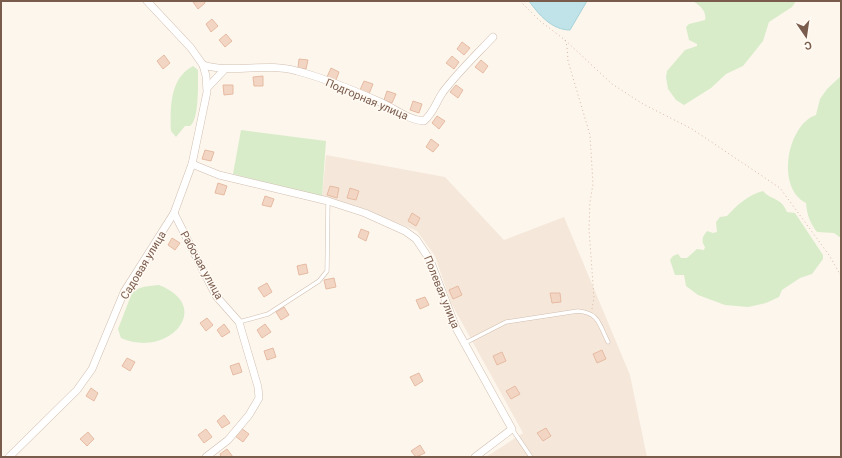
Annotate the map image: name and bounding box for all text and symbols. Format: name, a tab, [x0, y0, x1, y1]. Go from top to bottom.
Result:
north arrow	[786, 16, 826, 56]
text: С	[803, 38, 813, 52]
street label: Подгорная улица	[323, 76, 410, 123]
street label: Садовая улица	[118, 229, 169, 302]
street label: Рабочая улица	[177, 229, 226, 302]
street label: Полевая улица	[421, 254, 462, 331]

